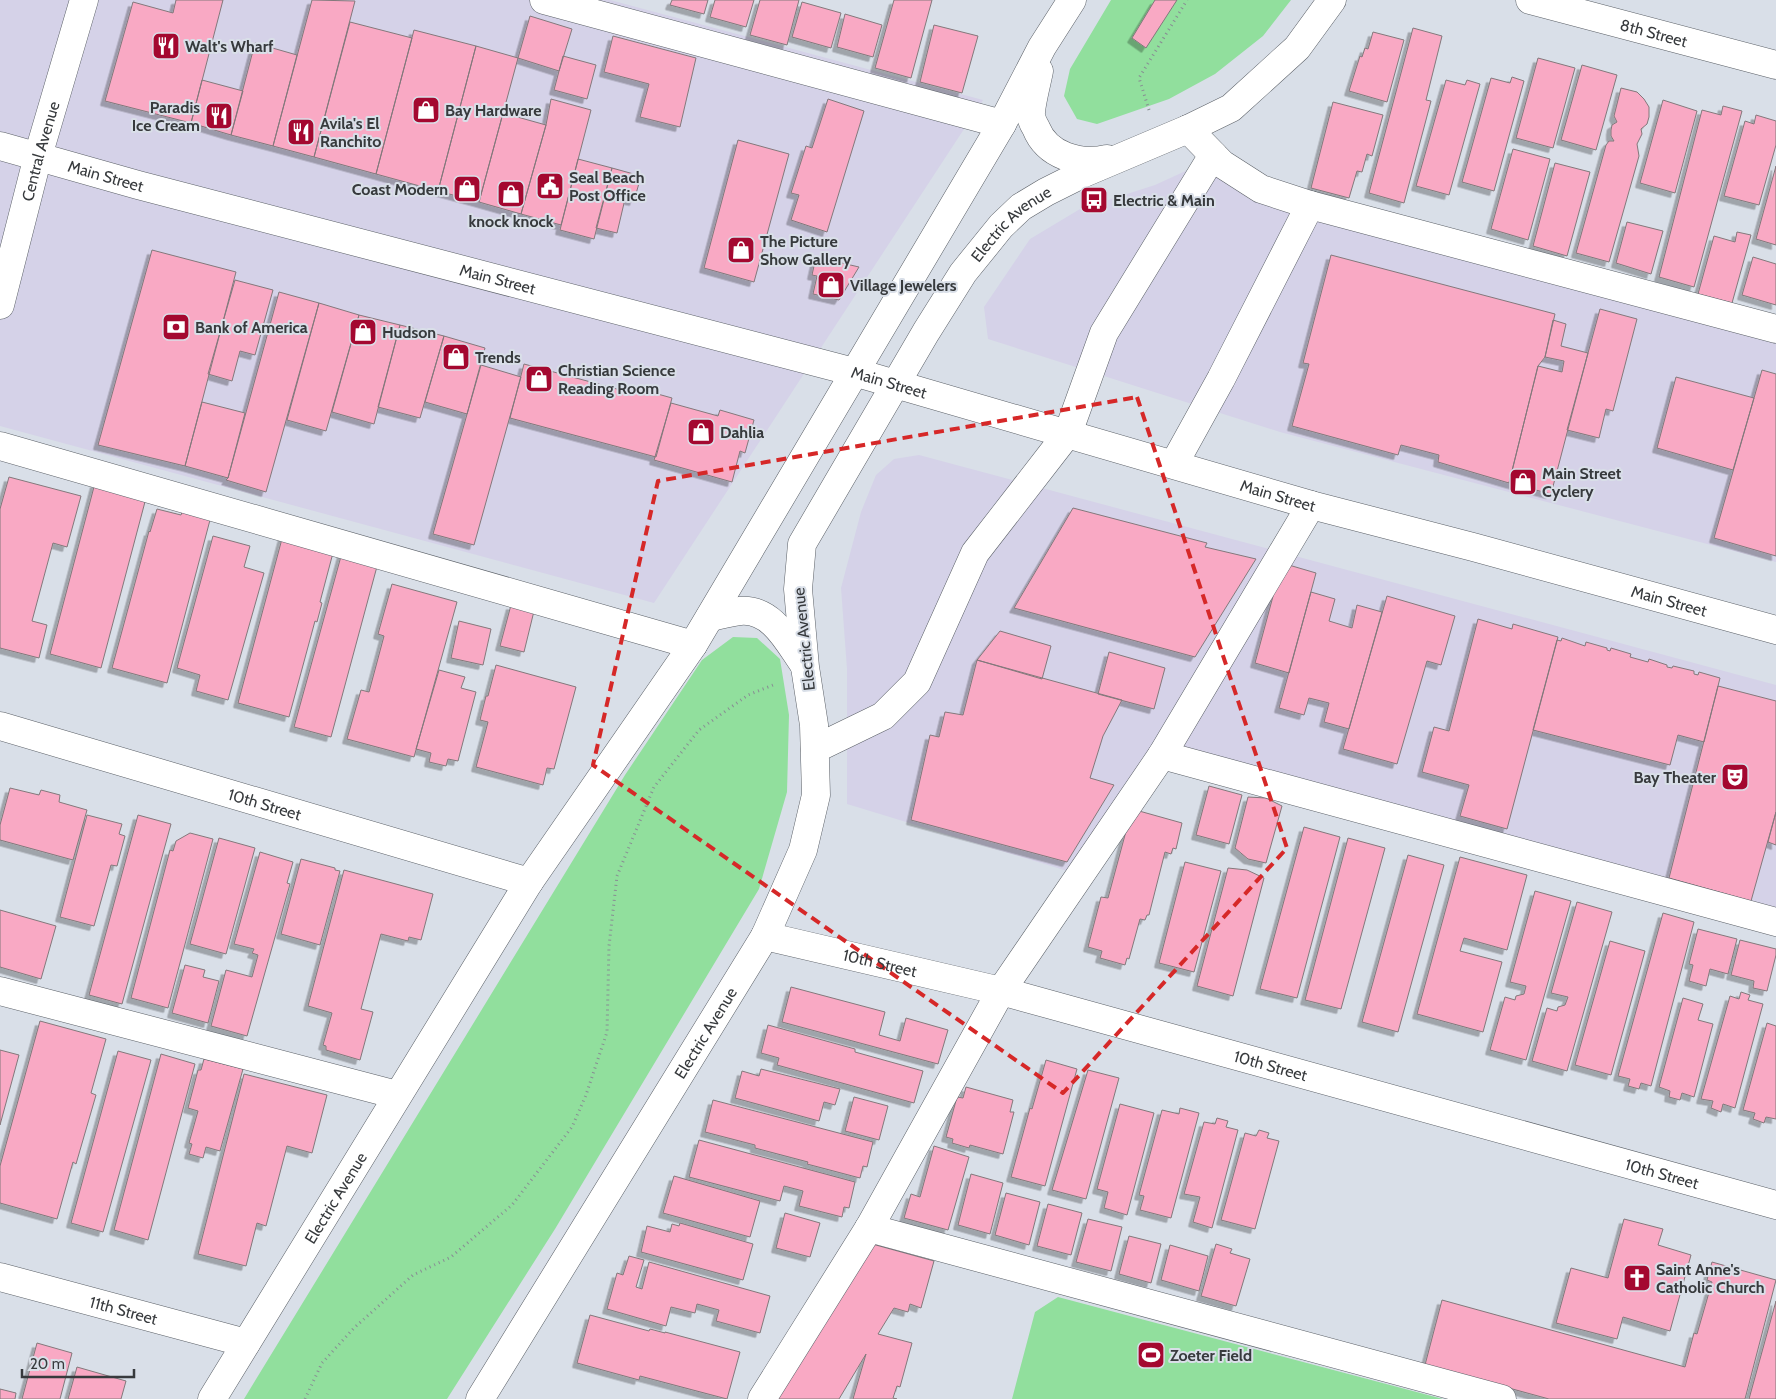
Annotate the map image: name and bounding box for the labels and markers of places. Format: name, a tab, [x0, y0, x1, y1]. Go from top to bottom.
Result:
restaurant icon: Walt's Wharf	[151, 31, 181, 61]
place label: Walt's Wharf	[185, 37, 274, 56]
shop icon: Bay Hardware	[411, 95, 441, 125]
place label: Paradis Ice Cream	[132, 98, 200, 135]
restaurant icon: Paradis Ice Cream	[204, 101, 234, 131]
place label: Bay Hardware	[445, 101, 542, 120]
place label: Avila's El Ranchito	[320, 114, 381, 151]
restaurant icon: Avila's El Ranchito	[286, 117, 316, 147]
place label: Seal Beach Post Office	[569, 168, 646, 205]
public building icon: Seal Beach Post Office	[535, 171, 565, 201]
shop icon: Coast Modern	[452, 174, 482, 204]
shop icon: knock knock	[496, 179, 526, 209]
place label: Coast Modern	[352, 180, 448, 199]
bus stop icon: Electric & Main	[1079, 185, 1109, 215]
place label: Electric & Main	[1113, 191, 1215, 210]
place label: knock knock	[468, 212, 554, 231]
place label: The Picture Show Gallery	[760, 232, 852, 269]
shop icon: The Picture Show Gallery	[726, 235, 756, 265]
shop icon: Village Jewelers	[816, 270, 846, 300]
place label: Village Jewelers	[850, 276, 957, 295]
bank icon: Bank of America	[161, 312, 191, 342]
shop icon: Hudson	[348, 317, 378, 347]
place label: Bank of America	[195, 318, 308, 337]
place label: Hudson	[382, 323, 436, 342]
shop icon: Trends	[441, 342, 471, 372]
place label: Trends	[475, 348, 521, 367]
place label: Christian Science Reading Room	[558, 361, 675, 398]
shop icon: Christian Science Reading Room	[524, 364, 554, 394]
shop icon: Dahlia	[686, 417, 716, 447]
place label: Dahlia	[720, 423, 764, 442]
place label: Main Street Cyclery	[1542, 464, 1622, 501]
shop icon: Main Street Cyclery	[1508, 467, 1538, 497]
theatre icon: Bay Theater	[1720, 762, 1750, 792]
place label: Bay Theater	[1633, 768, 1717, 787]
place label: Saint Anne's Catholic Church	[1656, 1260, 1765, 1297]
church icon: Saint Anne's Catholic Church	[1622, 1263, 1652, 1293]
sports icon: Zoeter Field	[1136, 1340, 1166, 1370]
place label: Zoeter Field	[1170, 1346, 1252, 1365]

